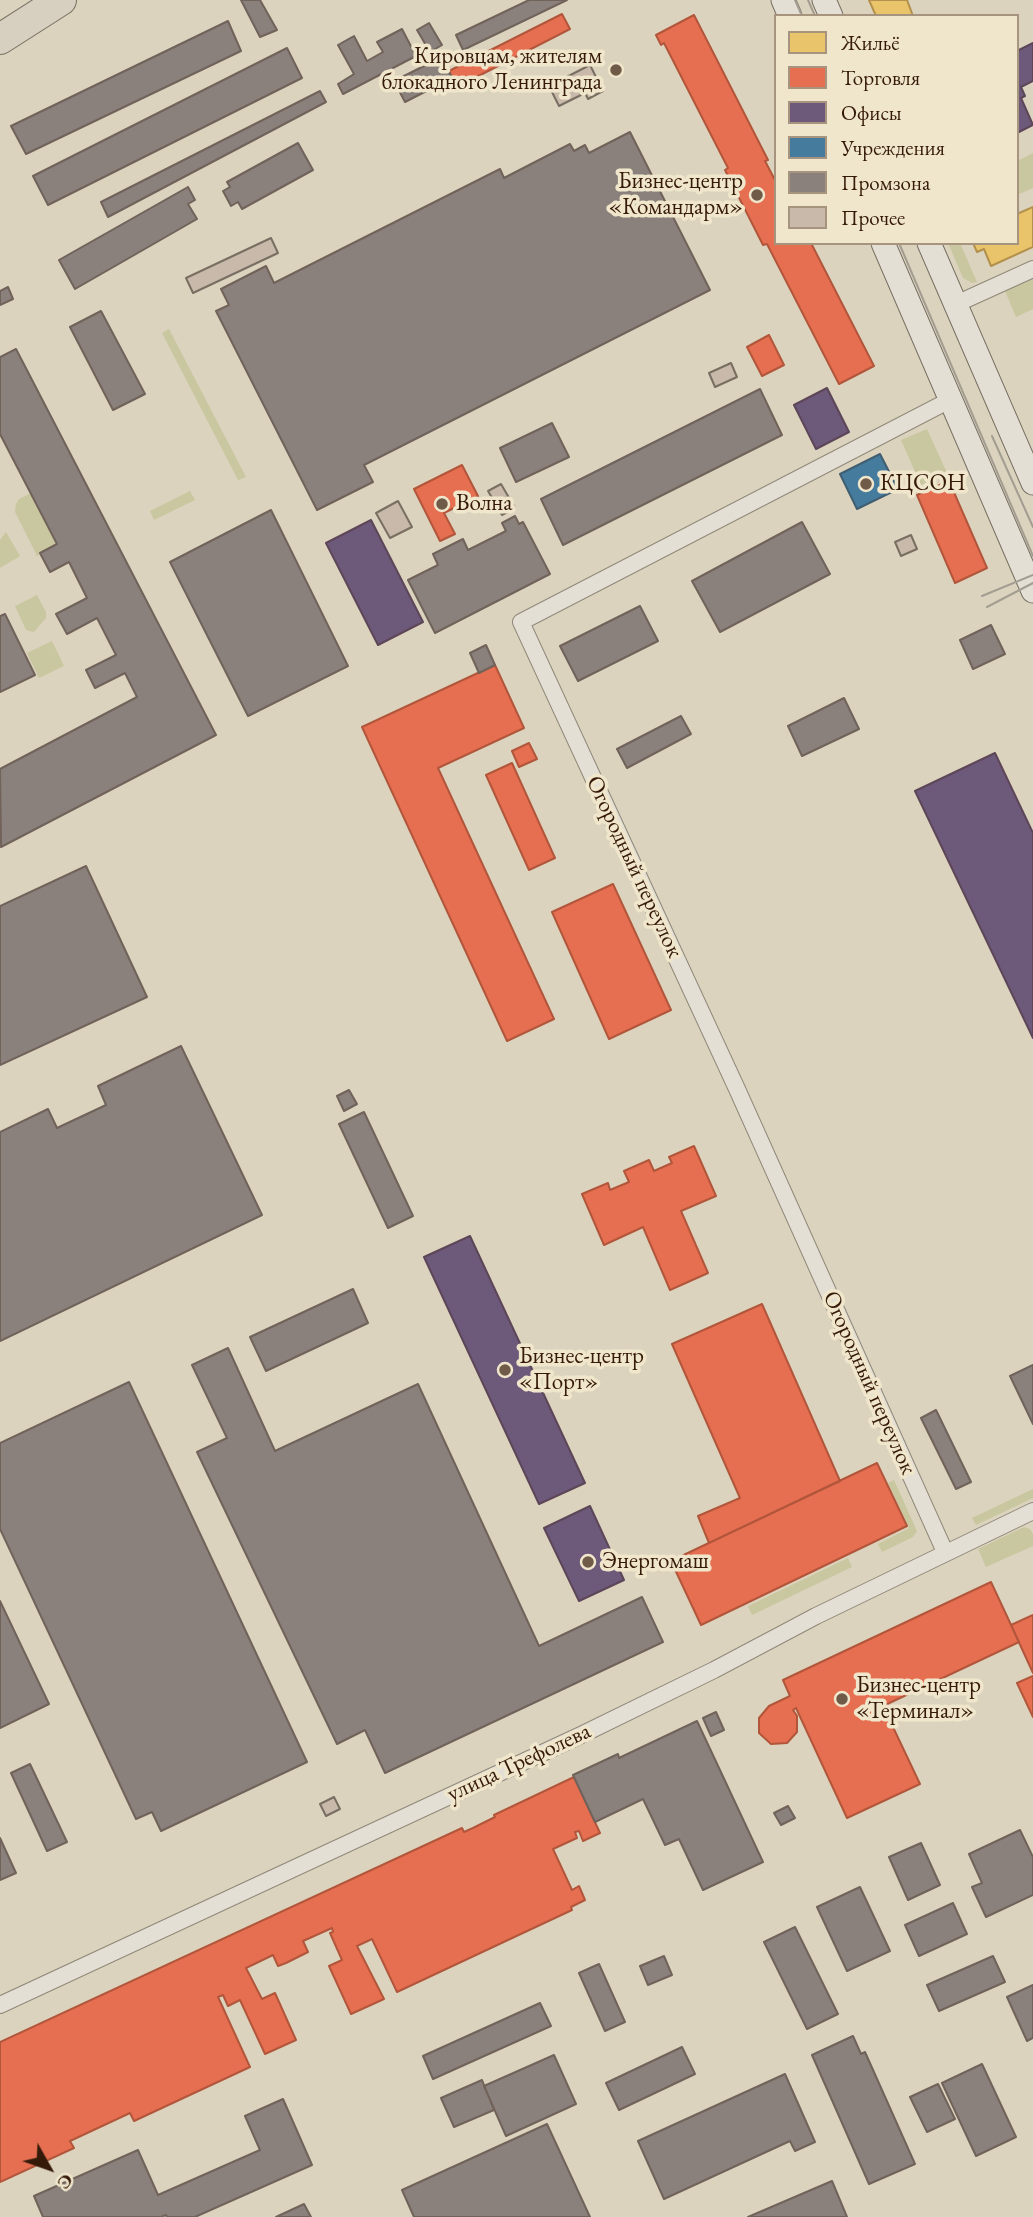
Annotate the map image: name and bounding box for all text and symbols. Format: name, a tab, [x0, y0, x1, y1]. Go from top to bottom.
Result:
legend	[774, 14, 1019, 245]
text: Жильё	[841, 29, 900, 56]
place label: Кировцам, жителям блокадного Ленинграда	[382, 43, 602, 97]
marker: Кировцам, жителям блокадного Ленинграда	[608, 62, 624, 78]
text: Торговля	[841, 64, 920, 91]
text: Офисы	[841, 99, 901, 126]
text: Учреждения	[841, 134, 945, 161]
place label: Бизнес-центр «Командарм»	[608, 168, 743, 222]
text: Промзона	[841, 169, 930, 196]
marker: Бизнес-центр «Командарм»	[749, 187, 765, 203]
text: Прочее	[841, 204, 905, 231]
place label: КЦСОН	[880, 470, 966, 498]
marker: КЦСОН	[858, 476, 874, 492]
place label: Волна	[456, 490, 513, 518]
marker: Волна	[434, 496, 450, 512]
street label: Огородный переулок	[580, 772, 688, 962]
street label: Огородный переулок	[816, 1287, 922, 1479]
place label: Бизнес-центр «Порт»	[519, 1343, 644, 1397]
marker: Бизнес-центр «Порт»	[497, 1362, 513, 1378]
place label: Энергомаш	[602, 1548, 709, 1576]
marker: Энергомаш	[580, 1554, 596, 1570]
place label: Бизнес-центр «Терминал»	[856, 1672, 981, 1726]
marker: Бизнес-центр «Терминал»	[834, 1691, 850, 1707]
street label: улица Трефолева	[443, 1718, 595, 1808]
north arrow	[14, 2133, 84, 2203]
text: С	[52, 2169, 79, 2195]

